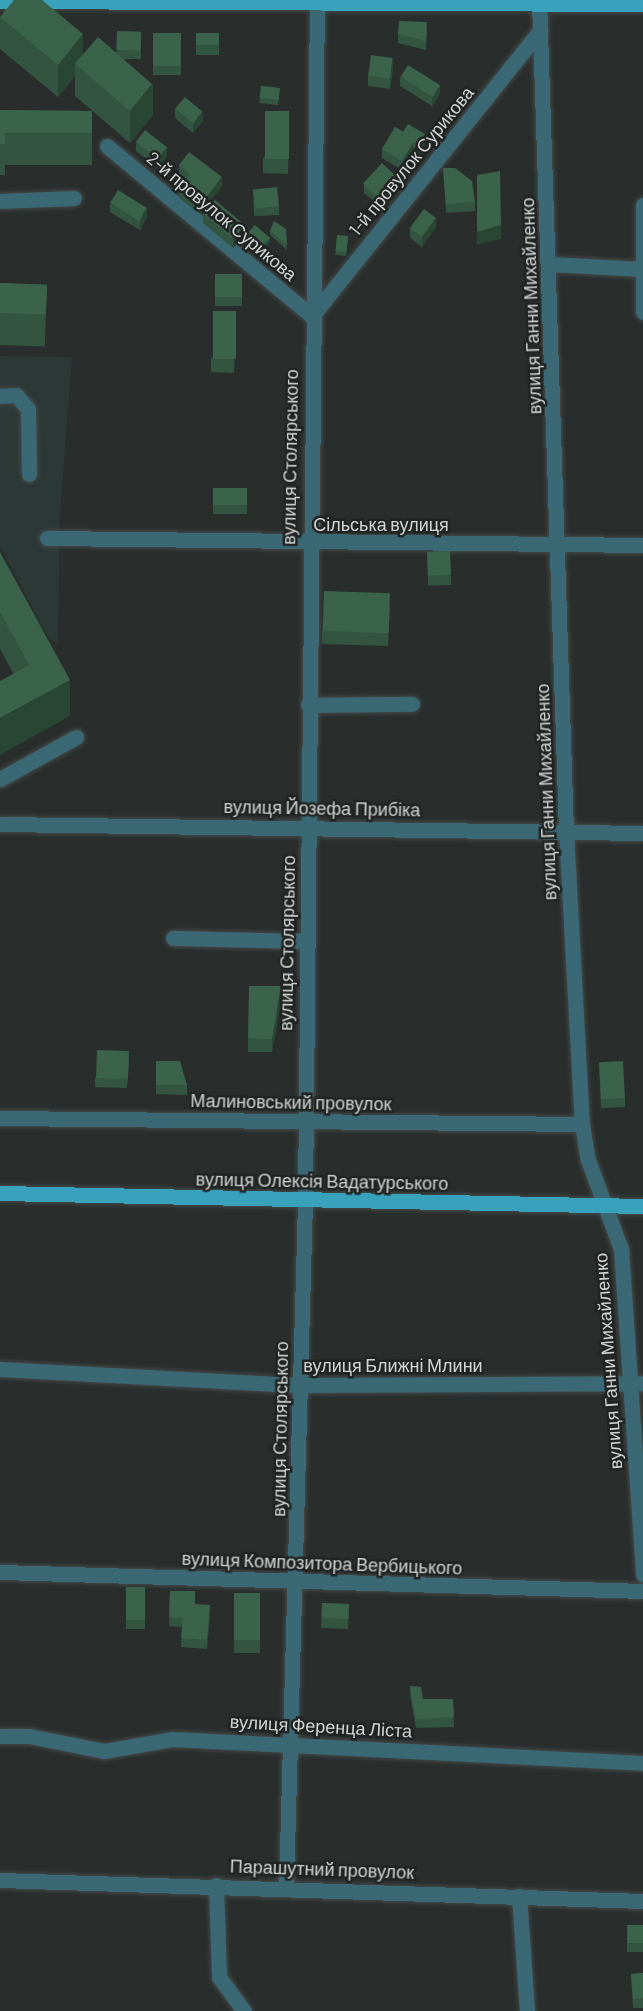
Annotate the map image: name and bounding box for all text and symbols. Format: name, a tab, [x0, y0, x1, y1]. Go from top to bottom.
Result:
street label: 1-й провулок Сурикова	[344, 82, 478, 240]
street label: 2-й провулок Сурикова	[142, 147, 302, 285]
street label: вулиця Ганни Михайленко	[516, 197, 546, 415]
street label: вулиця Столярського	[278, 369, 302, 545]
street label: Сільська вулиця	[313, 513, 449, 535]
street label: вулиця Ганни Михайленко	[531, 683, 561, 901]
street label: вулиця Йозефа Прибіка	[223, 795, 421, 821]
street label: вулиця Столярського	[275, 855, 299, 1031]
street label: Малиновський провулок	[190, 1089, 392, 1115]
street label: вулиця Олексія Вадатурського	[195, 1168, 449, 1194]
street label: вулиця Ганни Михайленко	[590, 1252, 626, 1470]
street label: вулиця Столярського	[268, 1341, 292, 1517]
street label: вулиця Ближні Млини	[303, 1354, 483, 1376]
street label: вулиця Композитора Вербицького	[181, 1547, 463, 1579]
street label: вулиця Ференца Ліста	[229, 1710, 413, 1742]
street label: Парашутний провулок	[229, 1855, 415, 1883]

